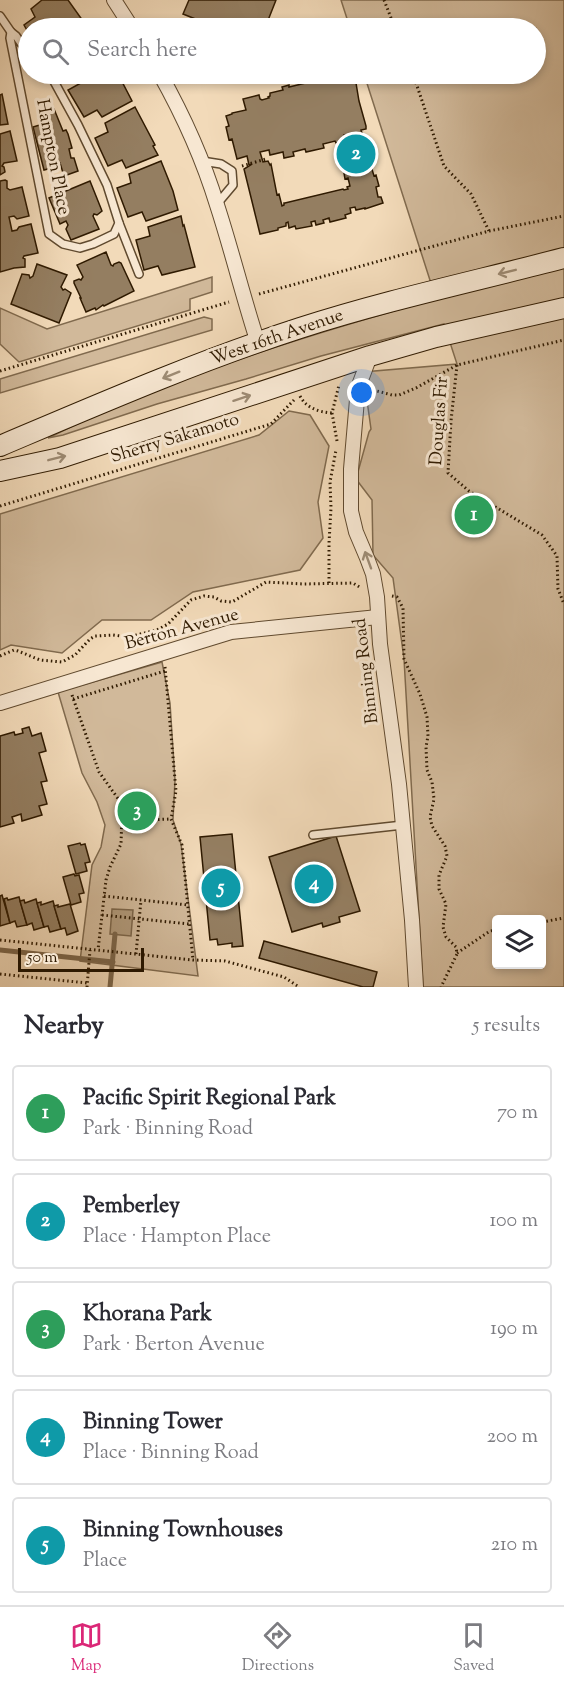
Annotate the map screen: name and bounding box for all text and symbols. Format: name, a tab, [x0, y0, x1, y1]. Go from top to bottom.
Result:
search box	[18, 18, 546, 84]
icon: search	[39, 35, 72, 68]
text: Search here	[87, 35, 197, 67]
street label: Hampton Place	[28, 97, 76, 217]
pin: 2	[336, 132, 376, 176]
one-way arrow	[498, 267, 517, 279]
street label: West 16th Avenue	[207, 303, 347, 373]
one-way arrow	[162, 371, 181, 382]
street label: Douglas Fir	[424, 375, 456, 466]
your location	[347, 378, 376, 407]
one-way arrow	[232, 392, 251, 403]
street label: Sherry Sakamoto	[107, 407, 243, 471]
one-way arrow	[47, 452, 66, 464]
pin: 1	[454, 492, 494, 538]
one-way arrow	[361, 551, 372, 570]
street label: Berton Avenue	[122, 602, 242, 658]
street label: Binning Road	[348, 617, 386, 725]
pin: 3	[118, 788, 156, 834]
pin: 4	[294, 862, 334, 906]
pin: 5	[202, 866, 240, 910]
map controls	[492, 915, 546, 969]
button: layers	[492, 915, 546, 969]
scale bar	[18, 945, 144, 972]
text: 50 m	[27, 947, 58, 970]
text: Nearby	[24, 1008, 104, 1045]
text: 5 results	[473, 1012, 540, 1041]
text: Pacific Spirit Regional Park	[83, 1083, 336, 1115]
text: 1	[42, 1099, 49, 1128]
text: 70 m	[497, 1099, 538, 1128]
text: Park · Binning Road	[83, 1115, 253, 1144]
text: Pemberley	[83, 1191, 180, 1223]
text: 2	[41, 1207, 50, 1236]
text: 100 m	[489, 1207, 538, 1236]
text: Place · Hampton Place	[83, 1223, 271, 1252]
text: Khorana Park	[83, 1299, 212, 1331]
text: 3	[41, 1315, 50, 1344]
text: 190 m	[490, 1315, 538, 1344]
text: Park · Berton Avenue	[83, 1331, 265, 1360]
text: Binning Tower	[83, 1407, 223, 1439]
text: 4	[40, 1423, 51, 1452]
text: 200 m	[487, 1423, 538, 1452]
text: Place · Binning Road	[83, 1439, 259, 1468]
text: Binning Townhouses	[83, 1515, 283, 1547]
text: 5	[42, 1531, 49, 1560]
text: 210 m	[491, 1531, 538, 1560]
text: Place	[83, 1547, 127, 1576]
tab: Map	[70, 1619, 103, 1678]
tab: Directions	[242, 1619, 314, 1678]
tab: Saved	[453, 1619, 494, 1678]

